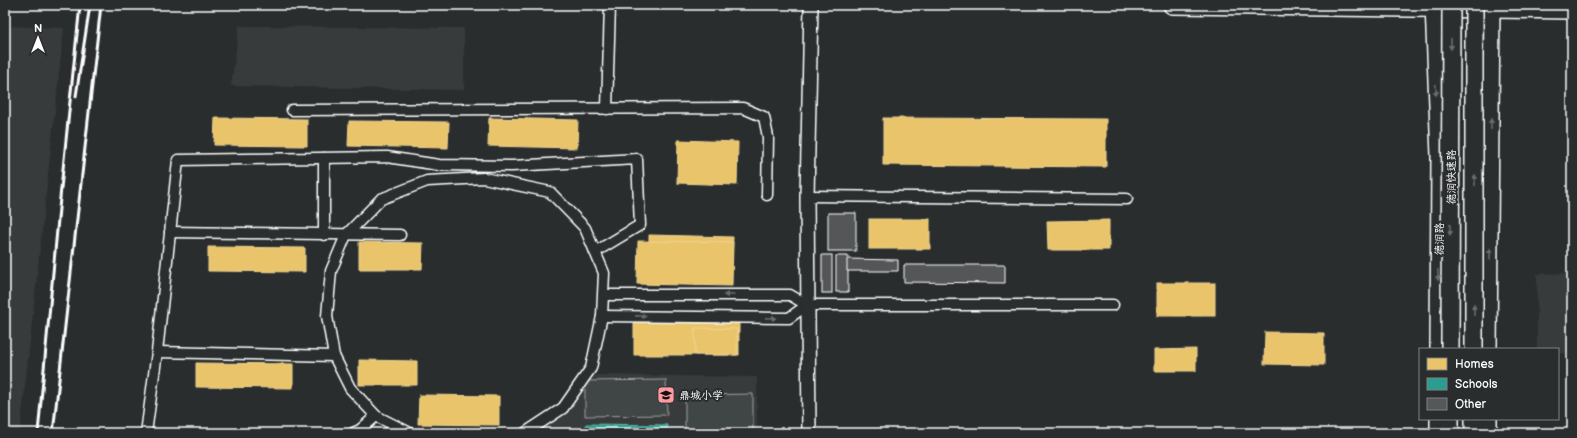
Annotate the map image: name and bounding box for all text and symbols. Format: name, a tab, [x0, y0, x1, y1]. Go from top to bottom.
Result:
north arrow	[18, 18, 58, 58]
text: N	[34, 22, 42, 35]
one-way arrow	[1448, 38, 1454, 51]
one-way arrow	[1433, 84, 1440, 96]
one-way arrow	[1488, 117, 1494, 130]
street label: 德润快速路	[1445, 150, 1458, 205]
one-way arrow	[1472, 173, 1478, 186]
street label: 德润路	[1433, 223, 1446, 256]
one-way arrow	[1447, 224, 1453, 237]
one-way arrow	[1487, 247, 1493, 260]
one-way arrow	[1435, 269, 1441, 282]
one-way arrow	[722, 292, 735, 298]
one-way arrow	[1471, 303, 1477, 316]
one-way arrow	[635, 313, 648, 319]
one-way arrow	[765, 315, 778, 321]
legend	[1419, 348, 1559, 420]
text: Homes	[1455, 357, 1494, 372]
text: Schools	[1455, 377, 1498, 392]
school or university icon: 鼎城小学	[656, 385, 676, 405]
place label: 鼎城小学	[679, 389, 723, 402]
text: Other	[1455, 397, 1487, 412]

